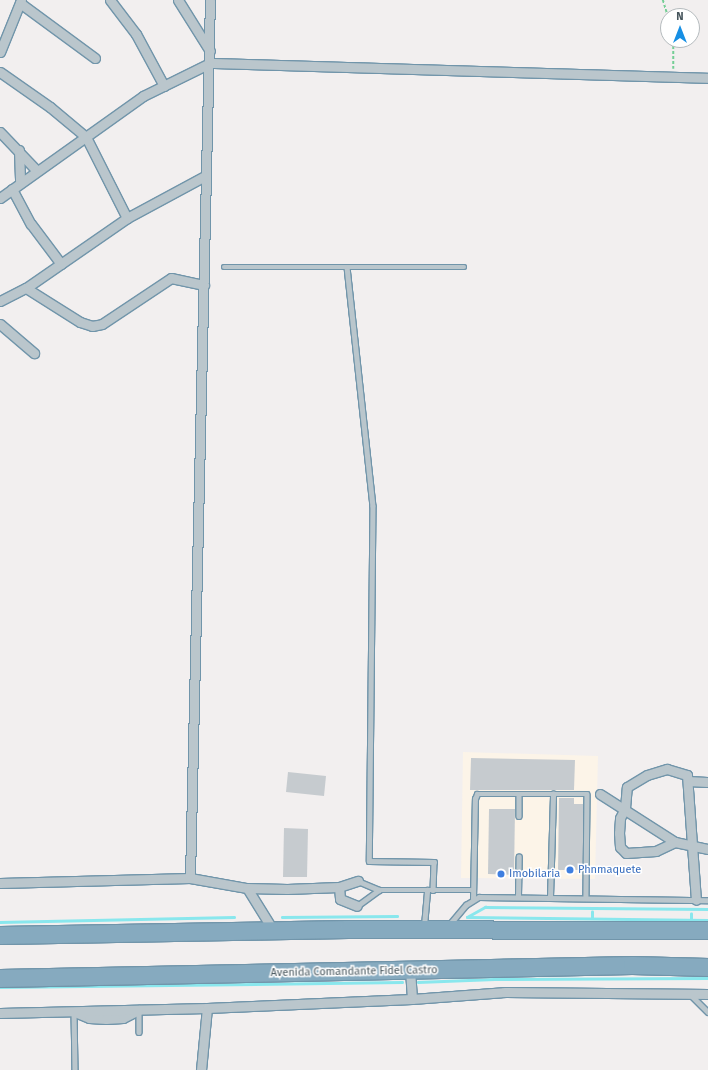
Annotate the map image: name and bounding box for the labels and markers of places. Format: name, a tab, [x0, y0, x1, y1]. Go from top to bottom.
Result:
place label: Phnmaquete	[578, 863, 641, 877]
marker: Phnmaquete	[565, 865, 575, 875]
place label: Imobilaria	[509, 867, 560, 881]
marker: Imobilaria	[496, 869, 506, 879]

